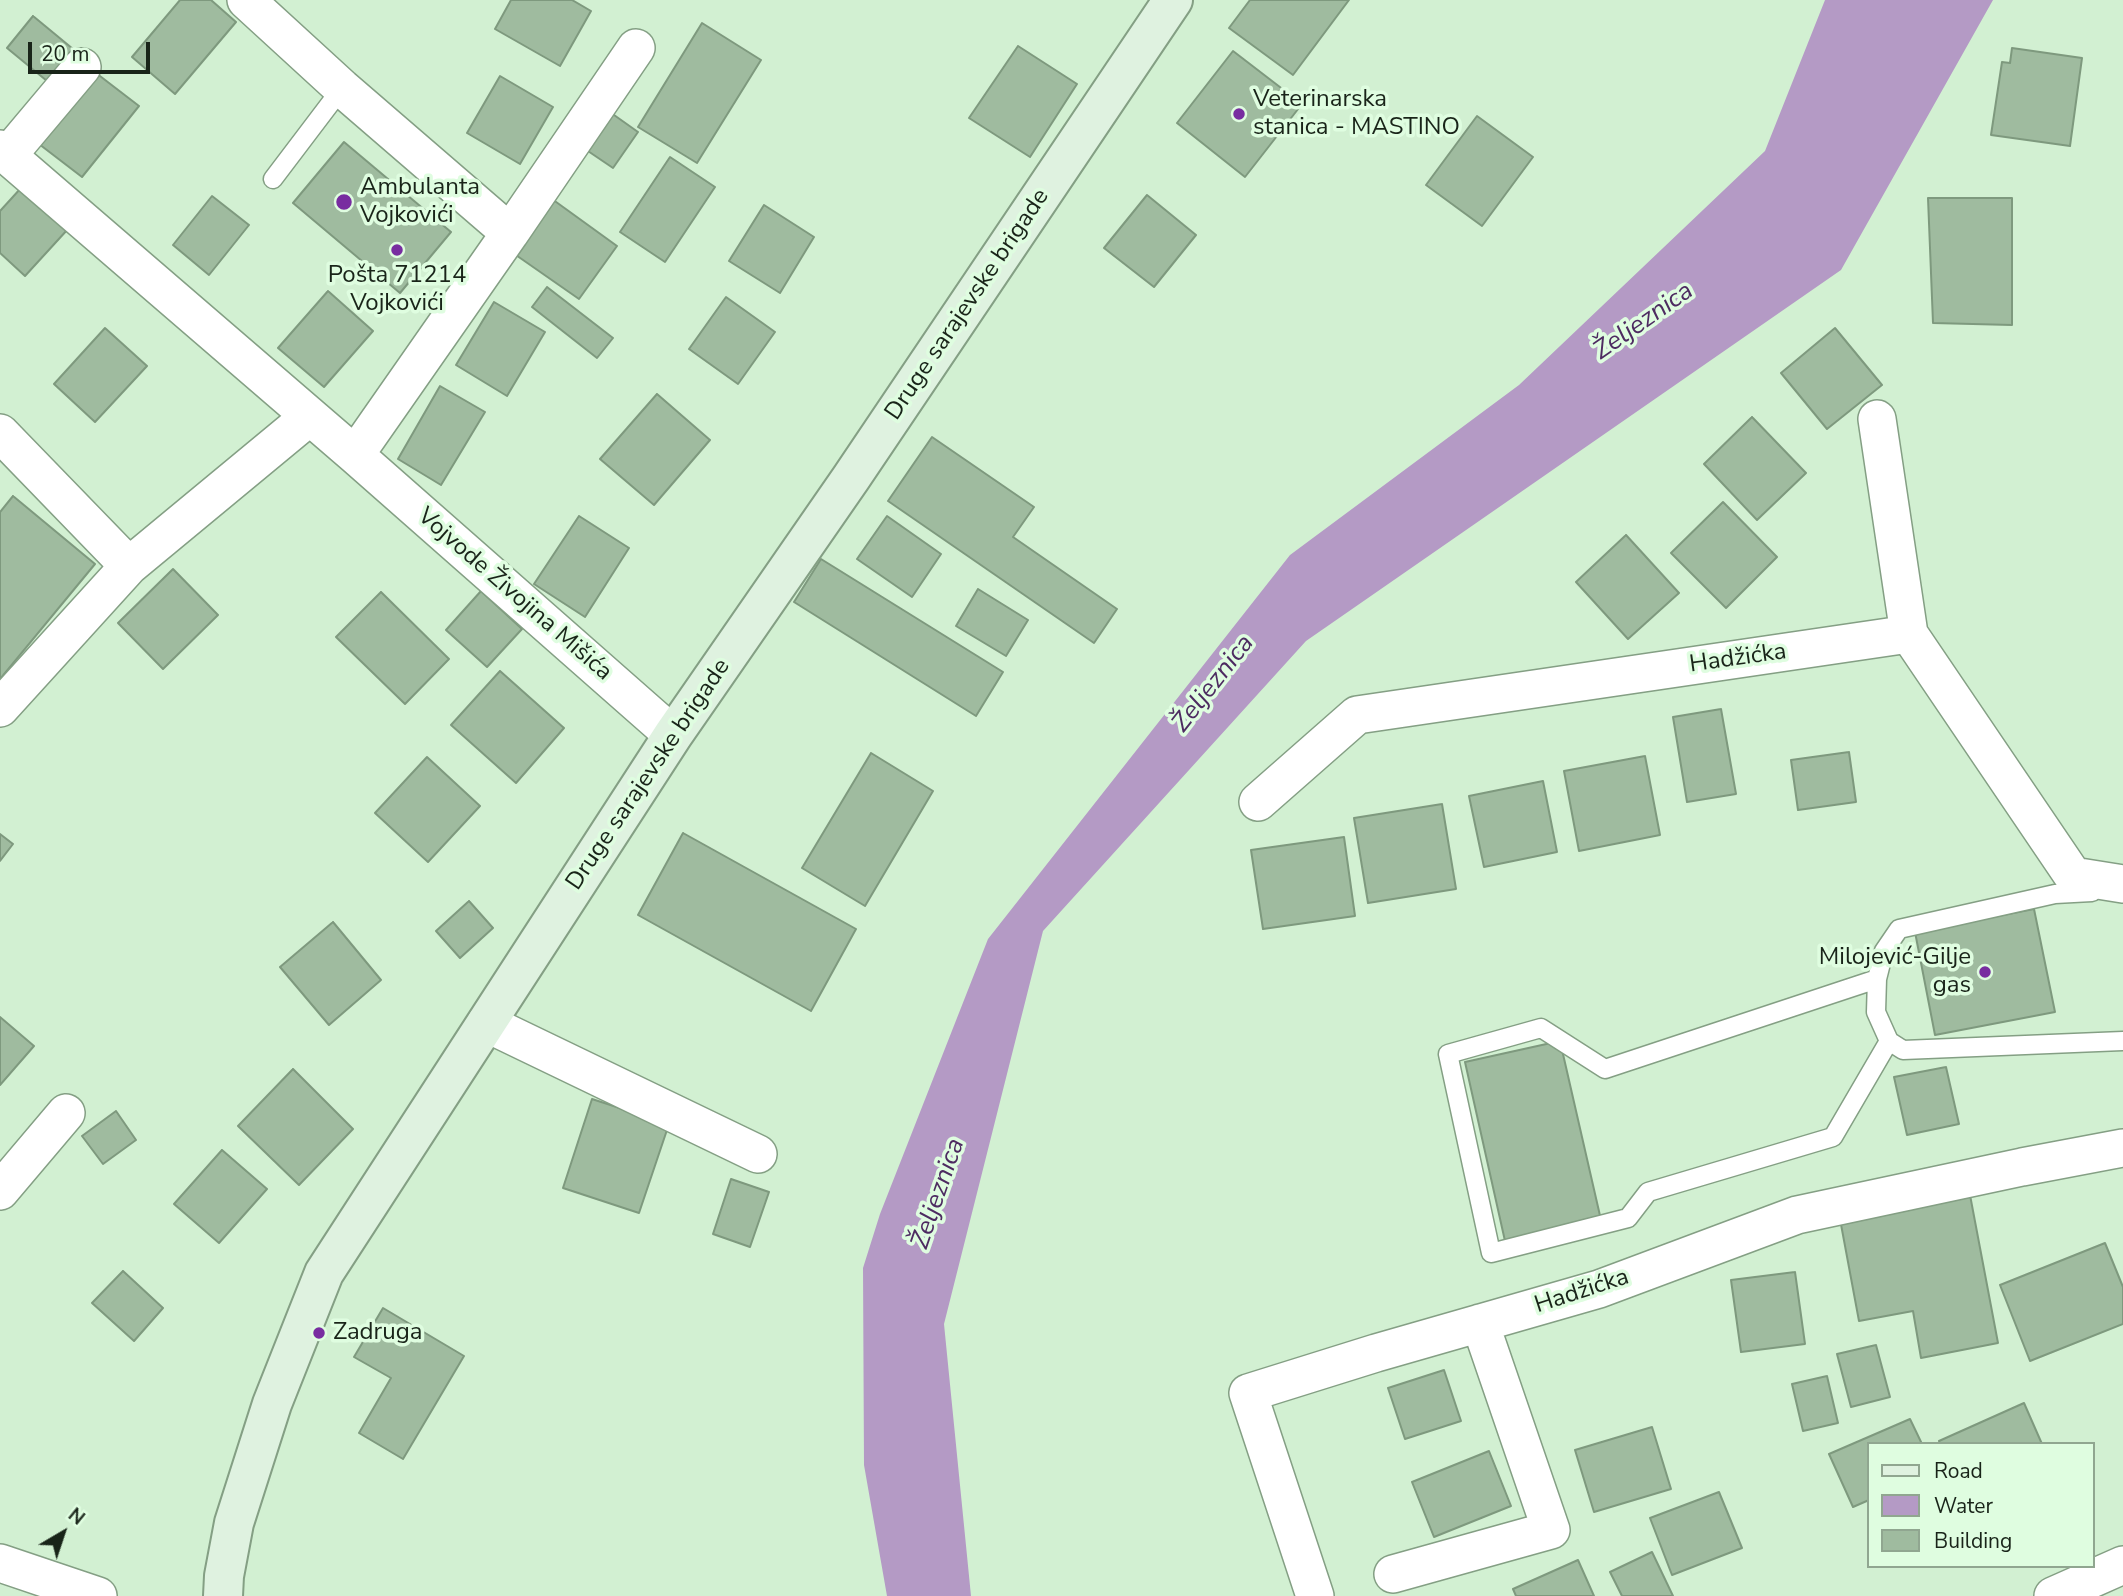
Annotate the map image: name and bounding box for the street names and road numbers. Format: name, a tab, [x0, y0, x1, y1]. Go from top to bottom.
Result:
street label: Druge sarajevske brigade	[880, 184, 1056, 426]
street label: Vojvode Živojina Mišića	[411, 503, 617, 687]
street label: Hadžićka	[1688, 638, 1788, 680]
street label: Druge sarajevske brigade	[561, 654, 737, 896]
street label: Hadžićka	[1531, 1263, 1633, 1321]

